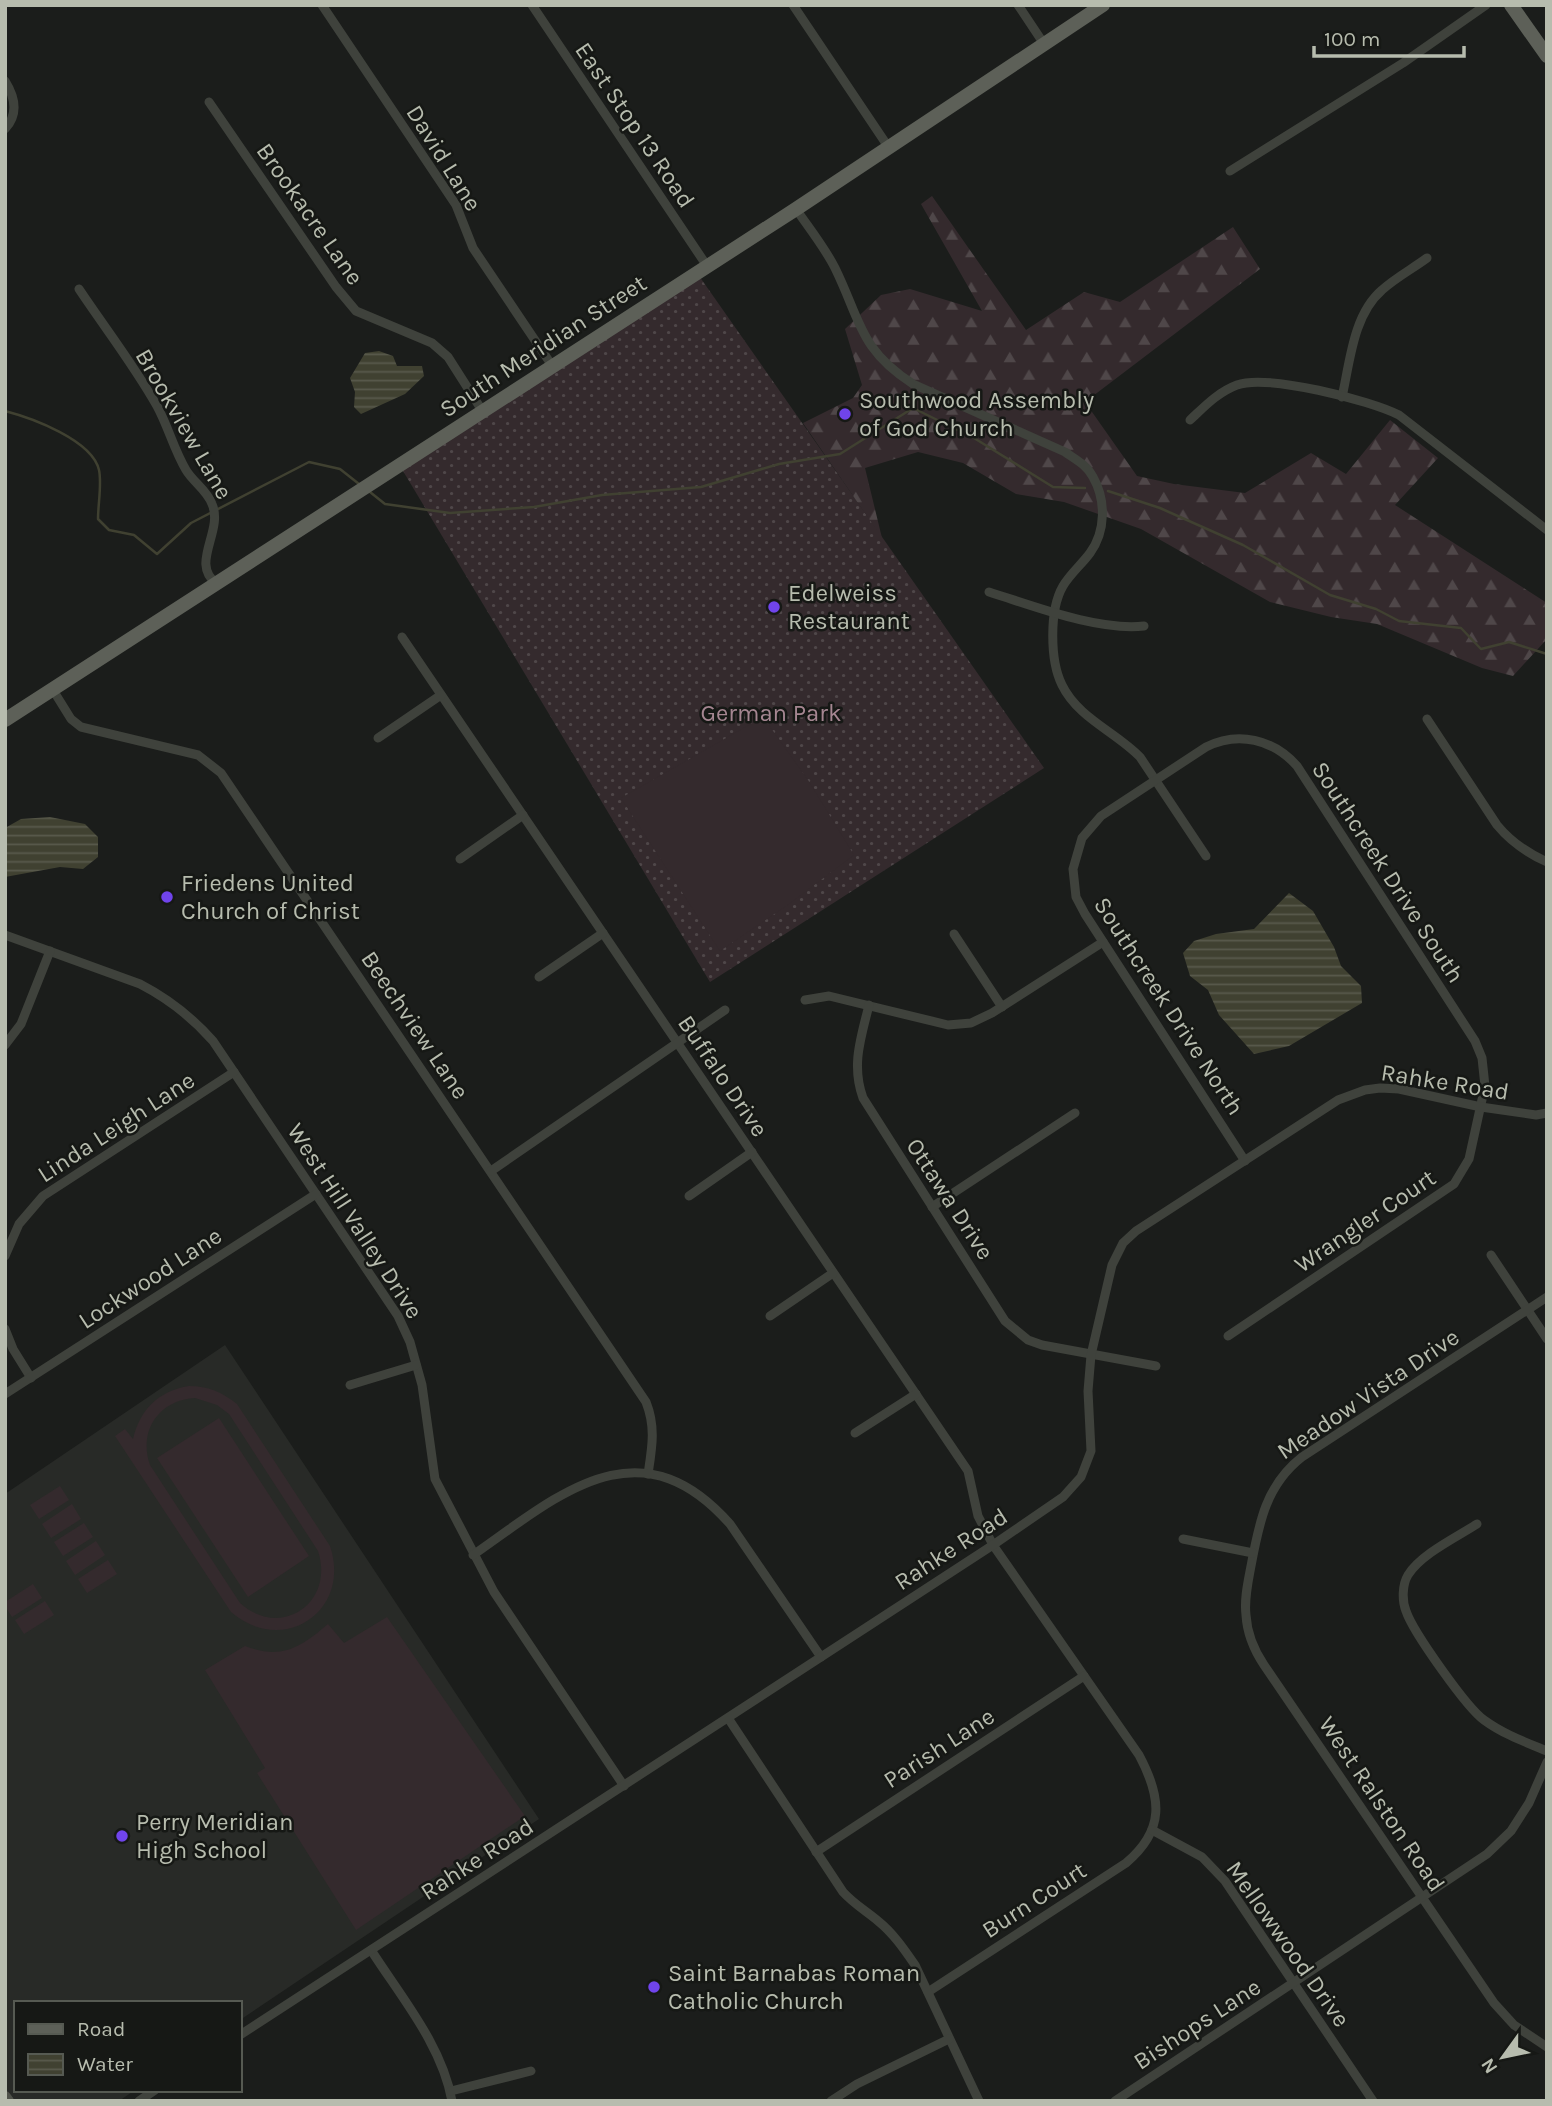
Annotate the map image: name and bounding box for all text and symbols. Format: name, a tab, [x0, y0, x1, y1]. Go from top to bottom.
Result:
scale bar	[1314, 14, 1464, 58]
text: 100 m	[1324, 27, 1381, 51]
street label: East Stop 13 Road	[569, 37, 701, 213]
street label: David Lane	[400, 100, 488, 216]
street label: Brookacre Lane	[251, 138, 369, 290]
street label: South Meridian Street	[435, 269, 651, 423]
street label: Brookview Lane	[130, 344, 238, 504]
place label: Southwood Assembly of God Church	[859, 386, 1094, 442]
marker: Southwood Assembly of God Church	[837, 406, 853, 422]
place label: Edelweiss Restaurant	[788, 579, 910, 635]
marker: Edelweiss Restaurant	[766, 599, 782, 615]
park label: German Park	[700, 699, 842, 727]
street label: Southcreek Drive South	[1306, 756, 1470, 988]
place label: Friedens United Church of Christ	[181, 869, 360, 925]
marker: Friedens United Church of Christ	[159, 889, 175, 905]
street label: Southcreek Drive North	[1088, 892, 1250, 1120]
street label: Beechview Lane	[355, 946, 475, 1104]
street label: Buffalo Drive	[672, 1010, 774, 1142]
street label: Rahke Road	[1379, 1058, 1511, 1106]
street label: Linda Leigh Lane	[32, 1066, 200, 1188]
street label: West Hill Valley Drive	[281, 1118, 429, 1324]
street label: Ottawa Drive	[900, 1133, 1000, 1265]
street label: Wrangler Court	[1289, 1164, 1441, 1278]
street label: Lockwood Lane	[73, 1221, 227, 1335]
street label: Meadow Vista Drive	[1272, 1323, 1464, 1465]
street label: Rahke Road	[889, 1502, 1013, 1596]
street label: Parish Lane	[878, 1702, 1000, 1794]
street label: West Ralston Road	[1313, 1711, 1451, 1897]
place label: Perry Meridian High School	[136, 1808, 293, 1864]
street label: Rahke Road	[415, 1812, 539, 1906]
marker: Perry Meridian High School	[114, 1828, 130, 1844]
street label: Burn Court	[977, 1856, 1091, 1944]
street label: Mellowwood Drive	[1220, 1856, 1356, 2032]
place label: Saint Barnabas Roman Catholic Church	[668, 1959, 920, 2015]
street label: Bishops Lane	[1128, 1973, 1266, 2075]
marker: Saint Barnabas Roman Catholic Church	[646, 1979, 662, 1995]
legend	[14, 2001, 242, 2092]
text: Road	[77, 2017, 125, 2041]
north arrow	[1468, 2022, 1538, 2092]
text: Water	[77, 2052, 133, 2076]
text: N	[1477, 2054, 1503, 2077]

